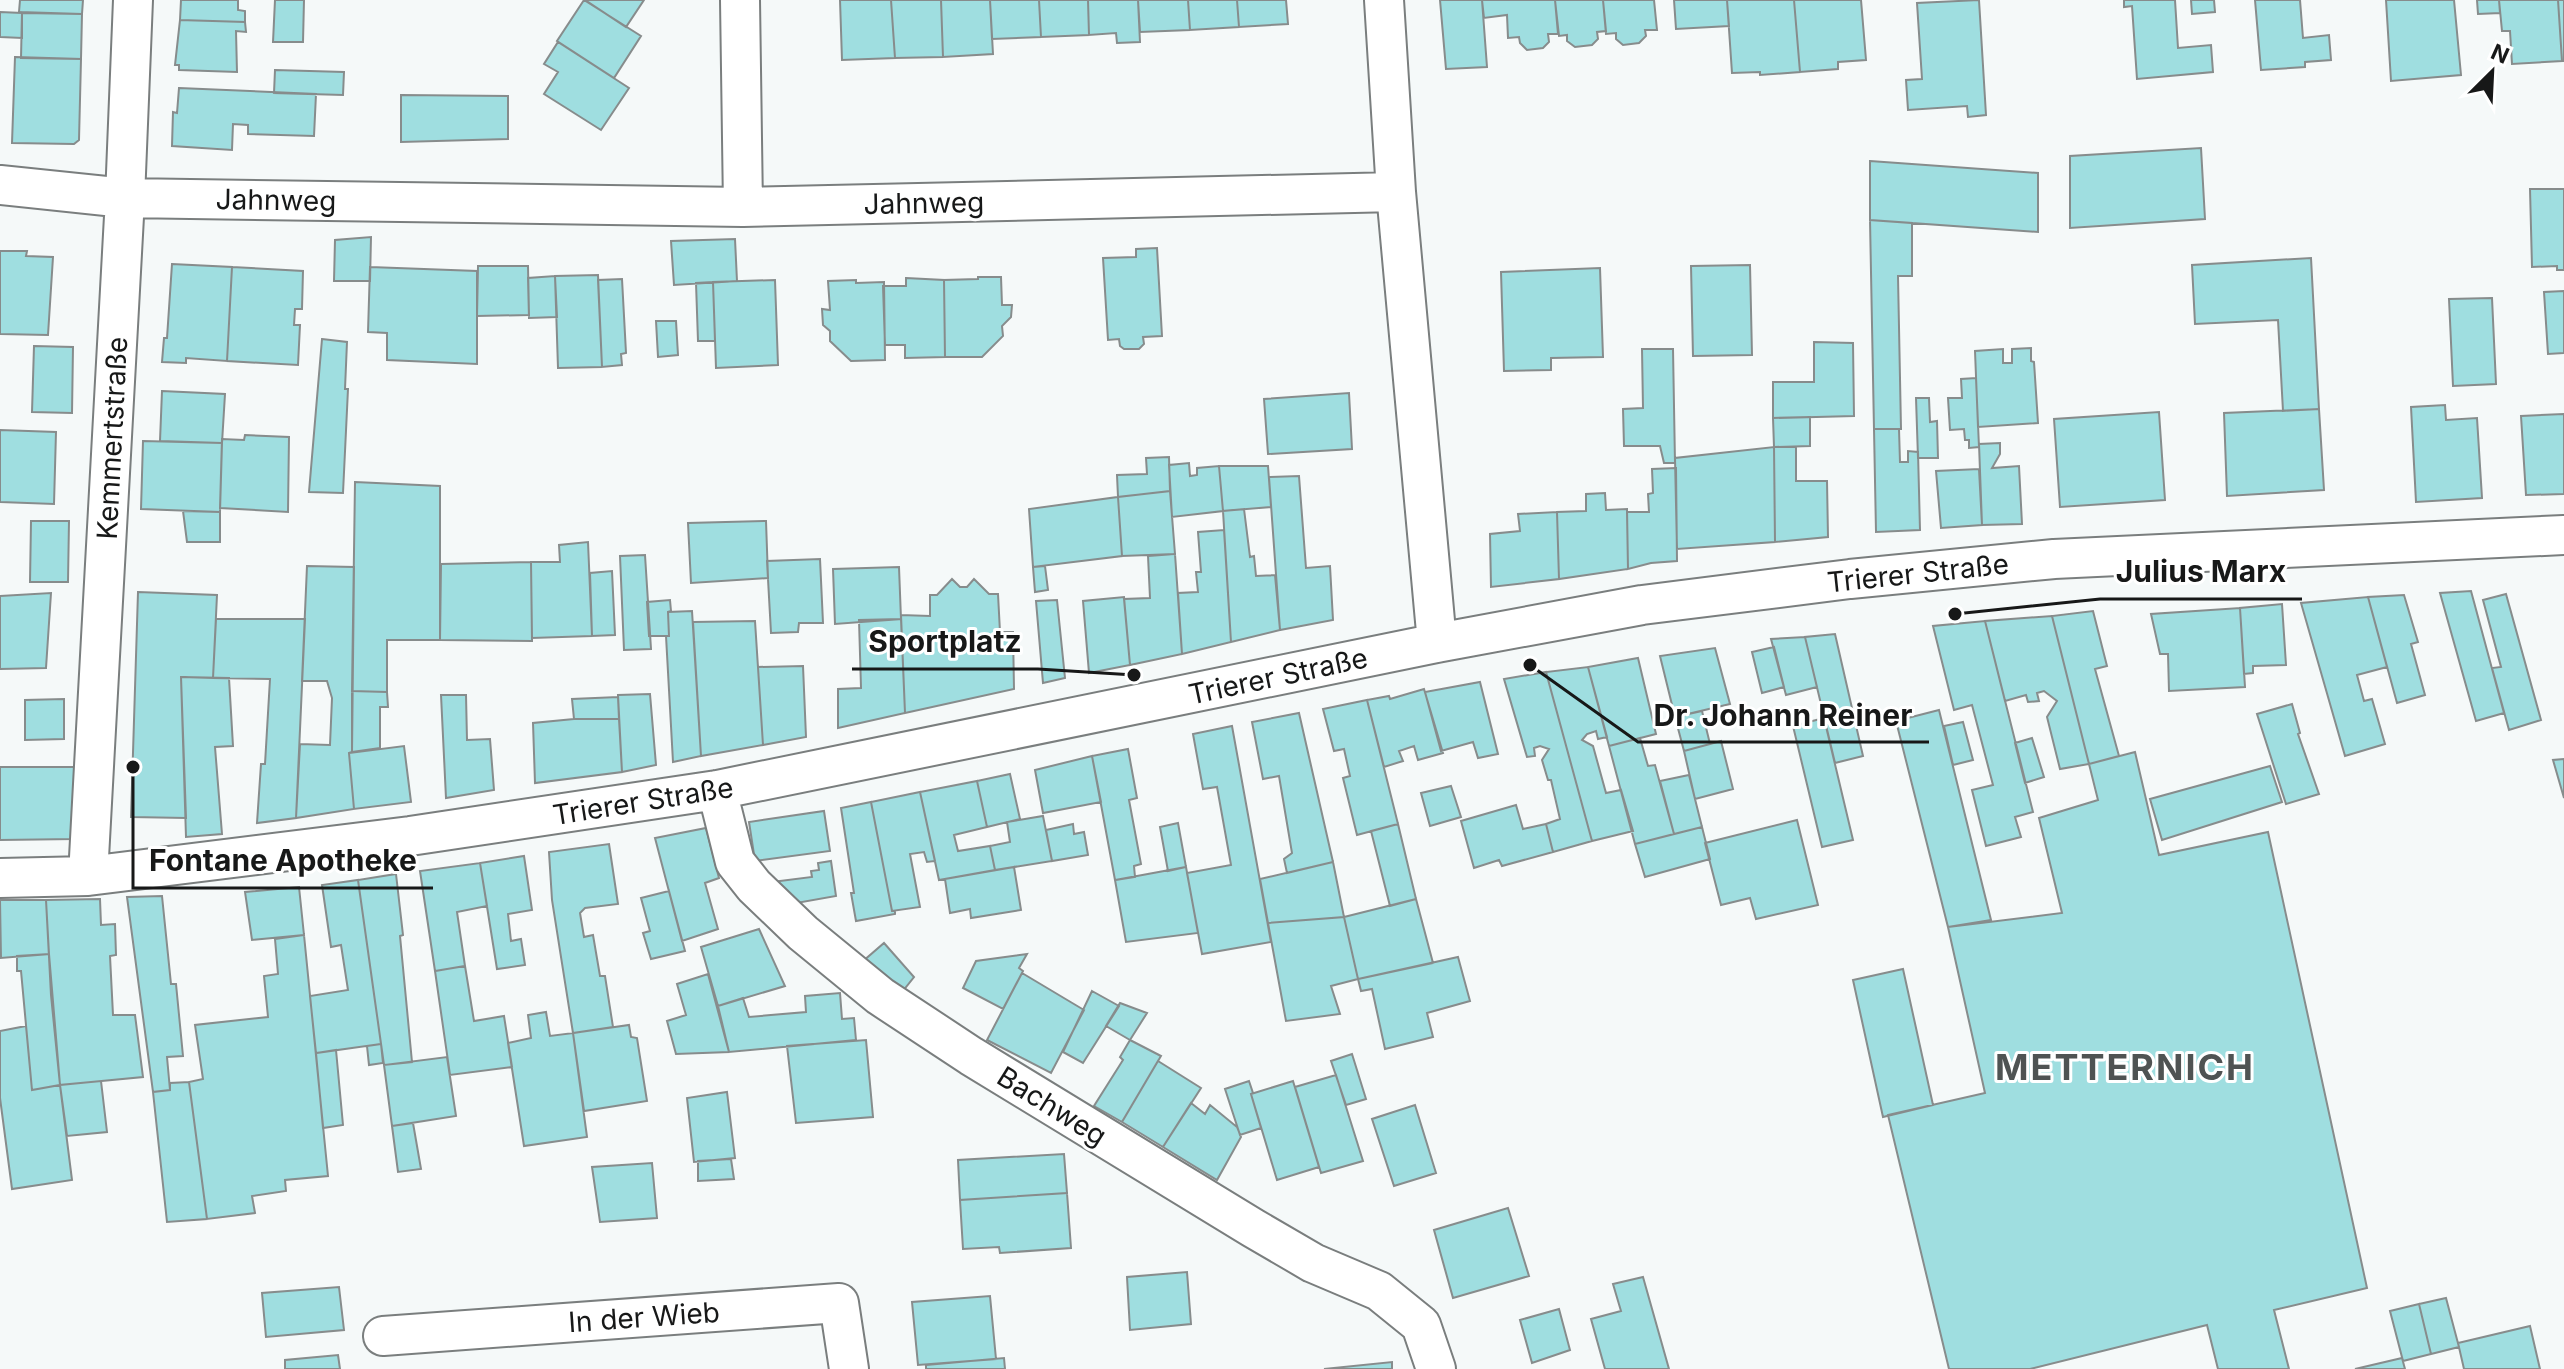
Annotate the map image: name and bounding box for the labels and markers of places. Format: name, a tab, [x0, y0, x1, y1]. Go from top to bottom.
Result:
callout: Julius Marx	[2100, 545, 2302, 599]
callout: Sportplatz	[852, 615, 1038, 669]
callout: Dr. Johann Reiner	[1638, 688, 1929, 742]
callout: Fontane Apotheke	[133, 834, 433, 888]

